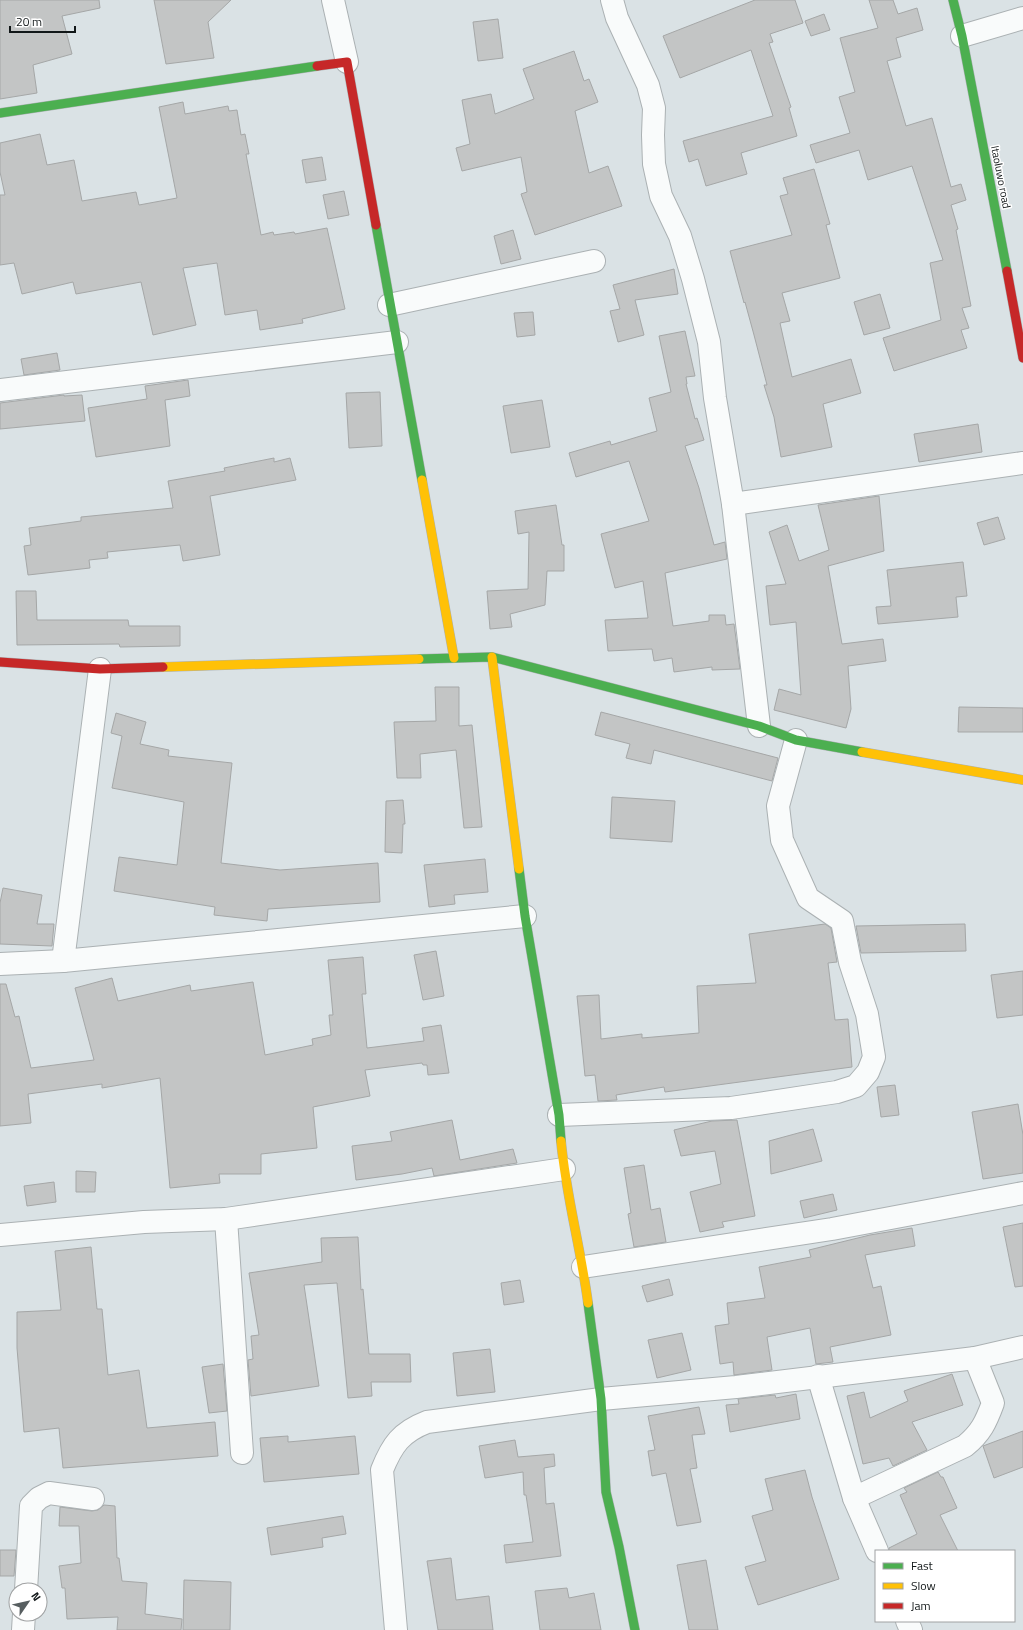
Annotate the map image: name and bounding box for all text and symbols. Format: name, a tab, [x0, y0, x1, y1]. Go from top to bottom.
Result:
scale bar	[10, 8, 75, 34]
text: 20 m	[16, 12, 42, 31]
street label: Itaoluwo road	[987, 144, 1015, 210]
legend	[875, 1550, 1015, 1622]
text: Fast	[911, 1556, 934, 1575]
text: Slow	[911, 1576, 936, 1595]
north arrow	[8, 1582, 48, 1622]
text: N	[28, 1589, 45, 1604]
text: Jam	[911, 1596, 931, 1615]

